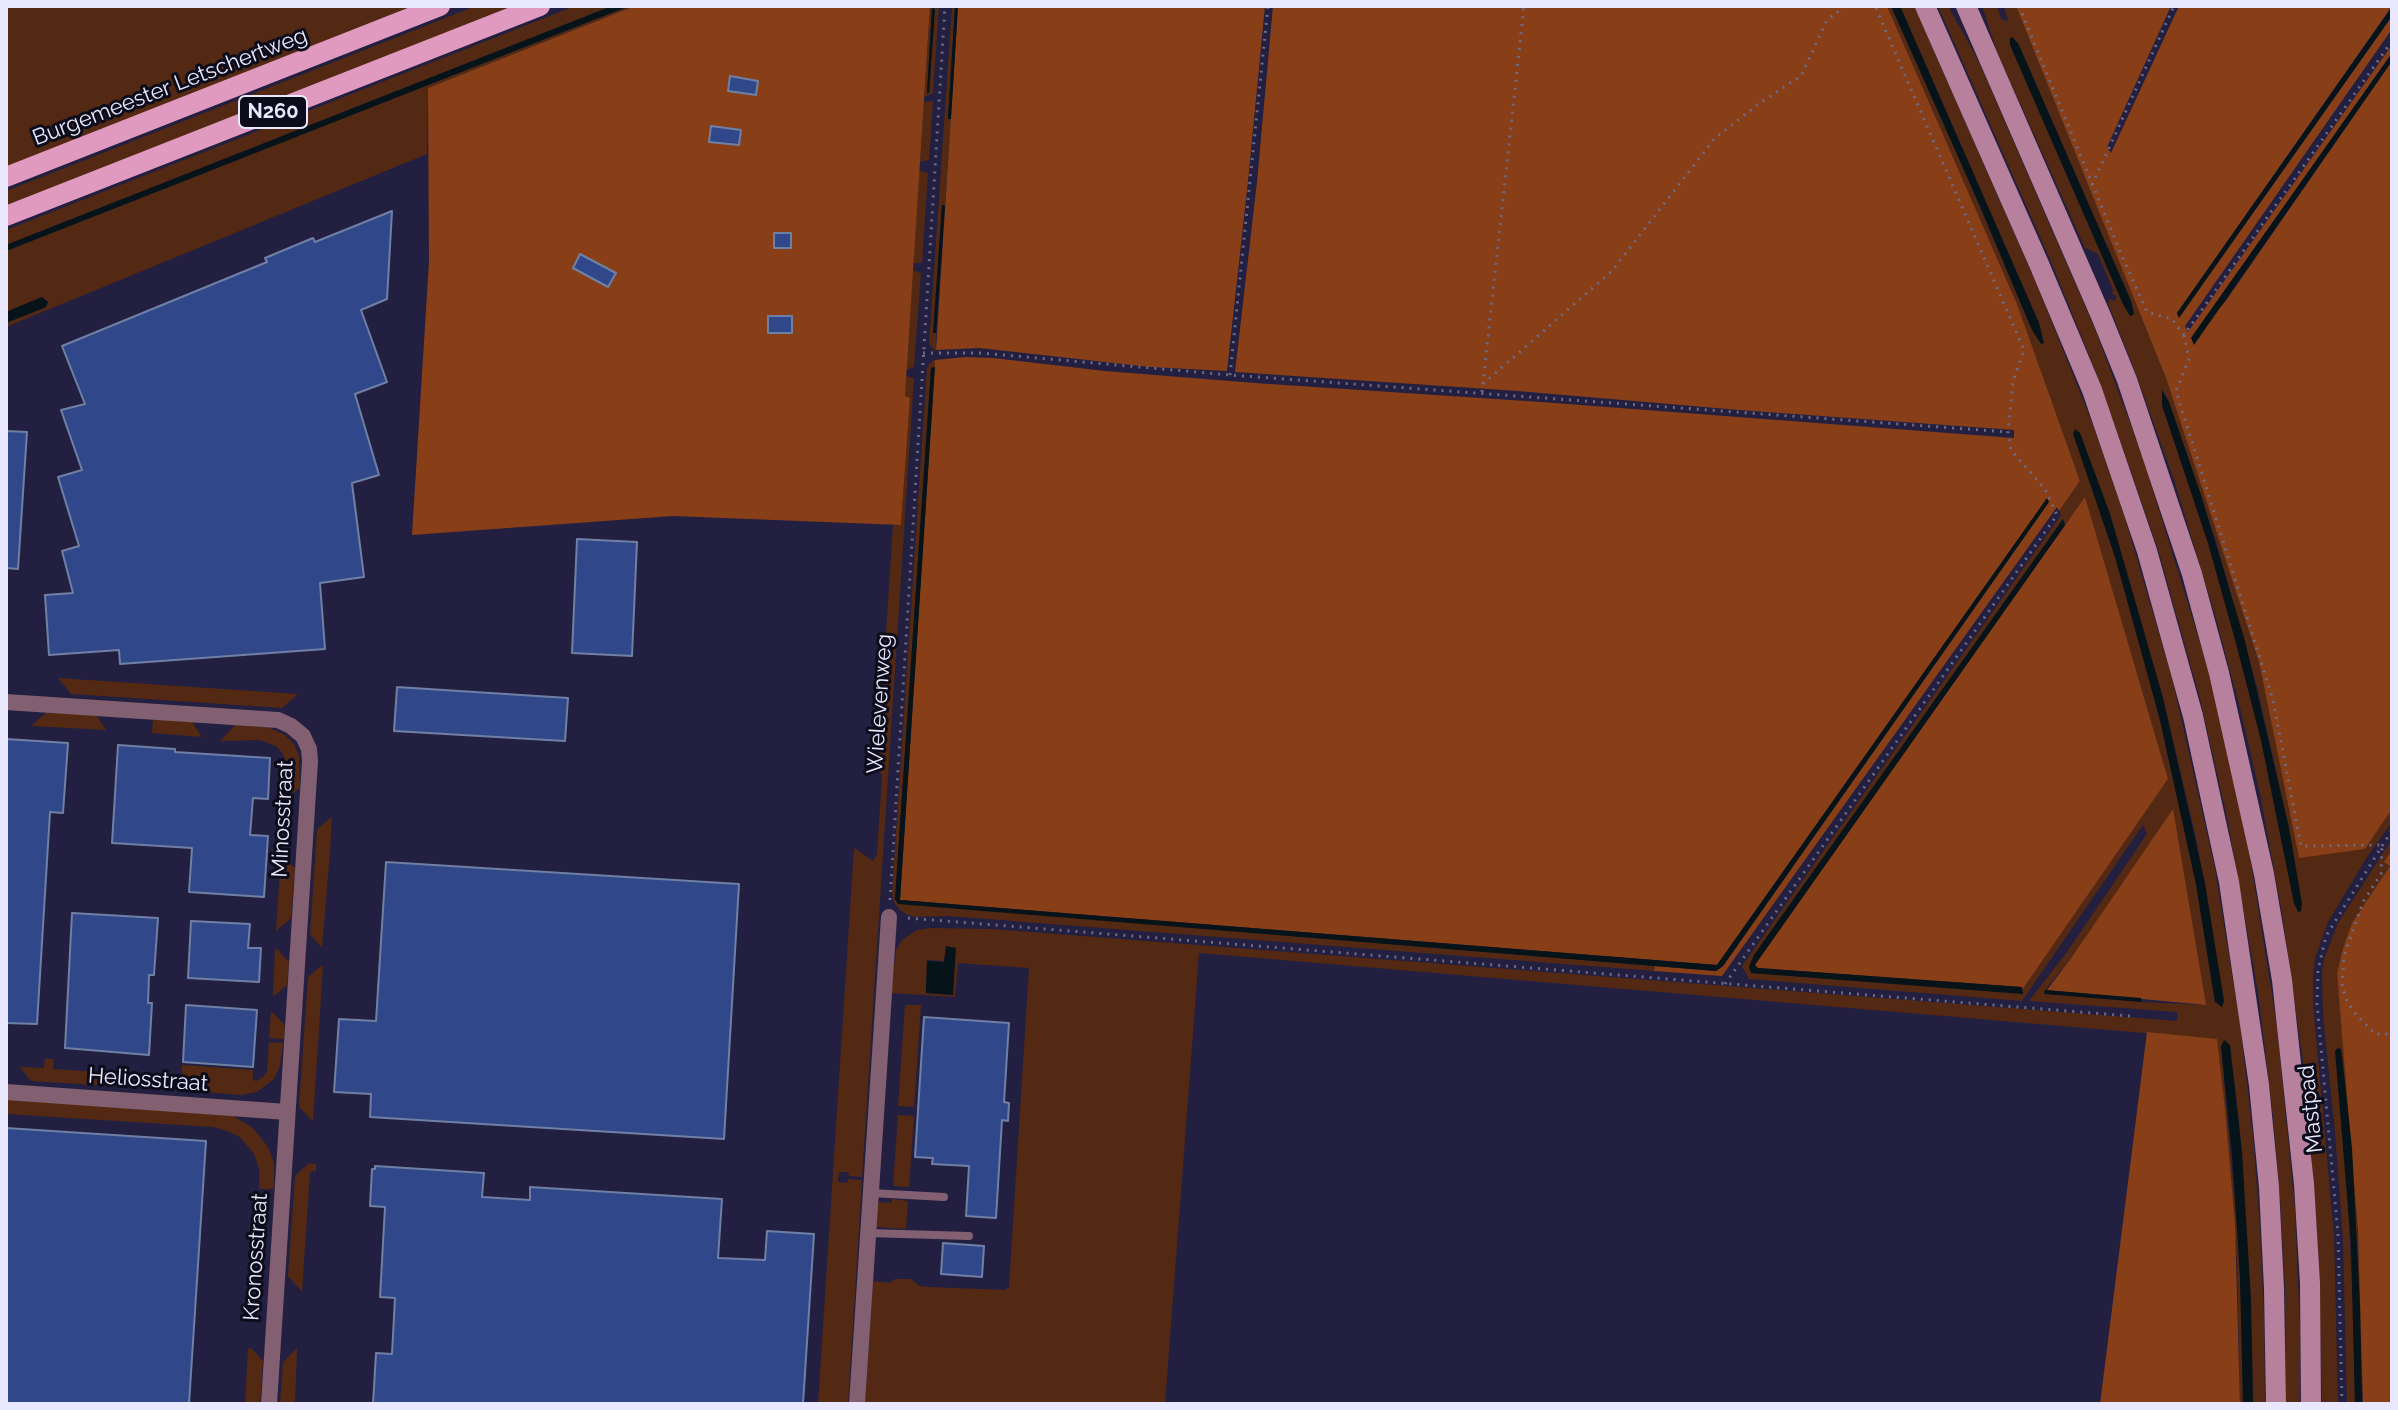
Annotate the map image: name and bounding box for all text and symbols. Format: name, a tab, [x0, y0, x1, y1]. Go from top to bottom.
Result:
street label: Burgemeester Letschertweg	[29, 22, 311, 152]
road number: N260	[239, 96, 307, 128]
street label: Wielevenweg	[862, 633, 898, 775]
street label: Minosstraat	[267, 760, 299, 878]
street label: Heliosstraat	[87, 1063, 209, 1097]
street label: Mastpad	[2293, 1064, 2329, 1154]
street label: Kronosstraat	[238, 1192, 274, 1322]

